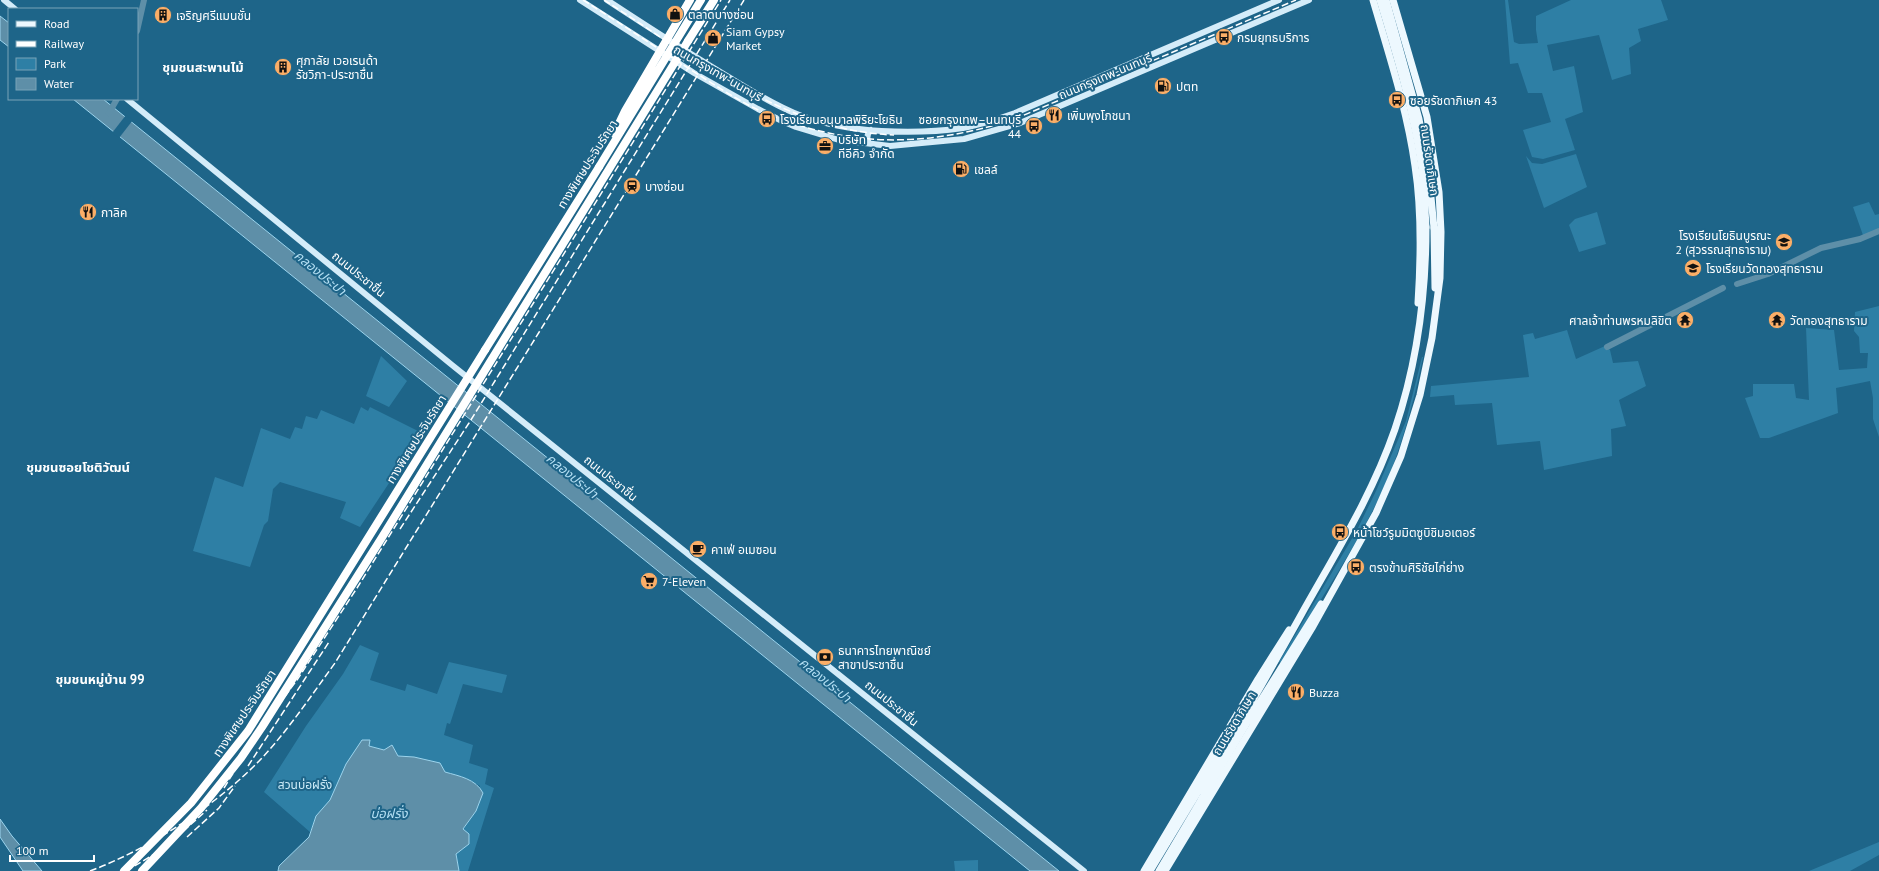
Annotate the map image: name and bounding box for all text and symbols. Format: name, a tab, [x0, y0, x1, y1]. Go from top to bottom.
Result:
shop icon: ตลาดบางซ่อน	[665, 4, 685, 24]
building icon: เจริญศรีแมนชั่น	[153, 5, 173, 25]
place label: เจริญศรีแมนชั่น	[176, 7, 251, 23]
place label: ตลาดบางซ่อน	[688, 7, 754, 22]
legend	[8, 8, 138, 100]
text: Road	[44, 16, 69, 31]
place label: Siam Gypsy Market	[726, 24, 785, 53]
bus stop icon: กรมยุทธบริการ	[1214, 27, 1234, 47]
shop icon: Siam Gypsy Market	[703, 28, 723, 48]
place label: กรมยุทธบริการ	[1237, 30, 1310, 45]
text: Railway	[44, 36, 84, 51]
street label: ถนนกรุงเทพ-นนทบุรี	[671, 41, 765, 105]
street label: ถนนกรุงเทพ-นนทบุรี	[1056, 49, 1154, 102]
place label: ศุภาลัย เวอเรนด้า รัชวิภา-ประชาชื่น	[296, 53, 378, 82]
text: Park	[44, 56, 66, 71]
building icon: ศุภาลัย เวอเรนด้า รัชวิภา-ประชาชื่น	[273, 57, 293, 77]
district label: ชุมชนสะพานไม้	[162, 59, 244, 76]
text: Water	[44, 76, 74, 91]
fuel station icon: ปตท	[1153, 76, 1173, 96]
place label: ปตท	[1176, 79, 1198, 94]
bus stop icon: ซอยรัชดาภิเษก 43	[1387, 90, 1407, 110]
place label: ซอยรัชดาภิเษก 43	[1410, 93, 1497, 108]
restaurant icon: เพิ่มพุงโภชนา	[1044, 105, 1064, 125]
place label: เพิ่มพุงโภชนา	[1067, 107, 1131, 123]
bus stop icon: โรงเรียนอนุบาลพิริยะโยธิน	[757, 109, 777, 129]
place label: โรงเรียนอนุบาลพิริยะโยธิน	[780, 112, 903, 127]
place label: ซอยกรุงเทพ–นนทบุรี 44	[919, 112, 1021, 141]
bus stop icon: ซอยกรุงเทพ–นนทบุรี 44	[1024, 116, 1044, 136]
street label: ทางพิเศษประจิมรัถยา	[554, 117, 620, 211]
street label: ถนนรัชดาภิเษก	[1418, 123, 1442, 197]
place label: บริษัท ทีอีคิว จำกัด	[838, 132, 895, 161]
office icon: บริษัท ทีอีคิว จำกัด	[815, 136, 835, 156]
fuel station icon: เชลล์	[951, 159, 971, 179]
place label: เชลล์	[974, 162, 998, 177]
station icon: บางซ่อน	[622, 176, 642, 196]
place label: บางซ่อน	[645, 179, 684, 194]
restaurant icon: กาลิค	[78, 202, 98, 222]
place label: กาลิค	[101, 205, 127, 220]
place label: โรงเรียนโยธินบูรณะ 2 (สุวรรณสุทธาราม)	[1675, 228, 1771, 257]
school or university icon: โรงเรียนโยธินบูรณะ 2 (สุวรรณสุทธาราม)	[1774, 232, 1794, 252]
water label: คลองประปา	[291, 247, 350, 299]
street label: ถนนประชาชื่น	[329, 247, 389, 300]
school or university icon: โรงเรียนวัดทองสุทธาราม	[1683, 258, 1703, 278]
place label: โรงเรียนวัดทองสุทธาราม	[1706, 261, 1823, 276]
temple icon: ศาลเจ้าท่านพรหมลิขิต	[1675, 310, 1695, 330]
temple icon: วัดทองสุทธาราม	[1767, 310, 1787, 330]
place label: ศาลเจ้าท่านพรหมลิขิต	[1569, 313, 1672, 328]
place label: วัดทองสุทธาราม	[1790, 313, 1868, 328]
street label: ทางพิเศษประจิมรัถยา	[383, 392, 449, 486]
water label: คลองประปา	[543, 450, 602, 502]
street label: ถนนประชาชื่น	[581, 451, 641, 504]
district label: ชุมชนซอยโชติวัฒน์	[26, 459, 130, 476]
bus stop icon: หน้าโชว์รูมมิตซูบิชิมอเตอร์	[1330, 522, 1350, 542]
place label: หน้าโชว์รูมมิตซูบิชิมอเตอร์	[1353, 525, 1476, 540]
cafe icon: คาเฟ่ อเมซอน	[688, 539, 708, 559]
place label: คาเฟ่ อเมซอน	[711, 542, 777, 557]
bus stop icon: ตรงข้ามศิริชัยไก่ย่าง	[1346, 557, 1366, 577]
place label: ตรงข้ามศิริชัยไก่ย่าง	[1369, 560, 1464, 575]
supermarket icon: 7-Eleven	[639, 571, 659, 591]
place label: 7-Eleven	[662, 574, 706, 589]
place label: ธนาคารไทยพาณิชย์ สาขาประชาชื่น	[838, 643, 931, 672]
bank icon: ธนาคารไทยพาณิชย์ สาขาประชาชื่น	[815, 647, 835, 667]
water label: คลองประปา	[796, 654, 855, 706]
street label: ทางพิเศษประจิมรัถยา	[209, 667, 279, 759]
district label: ชุมชนหมู่บ้าน 99	[55, 671, 145, 688]
street label: ถนนประชาชื่น	[862, 676, 922, 729]
restaurant icon: Buzza	[1286, 682, 1306, 702]
place label: Buzza	[1309, 685, 1339, 700]
street label: ถนนรัชดาภิเษก	[1209, 688, 1259, 758]
park label: สวนบ่อฝรั่ง	[278, 776, 332, 792]
water label: บ่อฝรั่ง	[370, 804, 409, 822]
scale bar	[10, 837, 94, 863]
text: 100 m	[16, 843, 49, 858]

